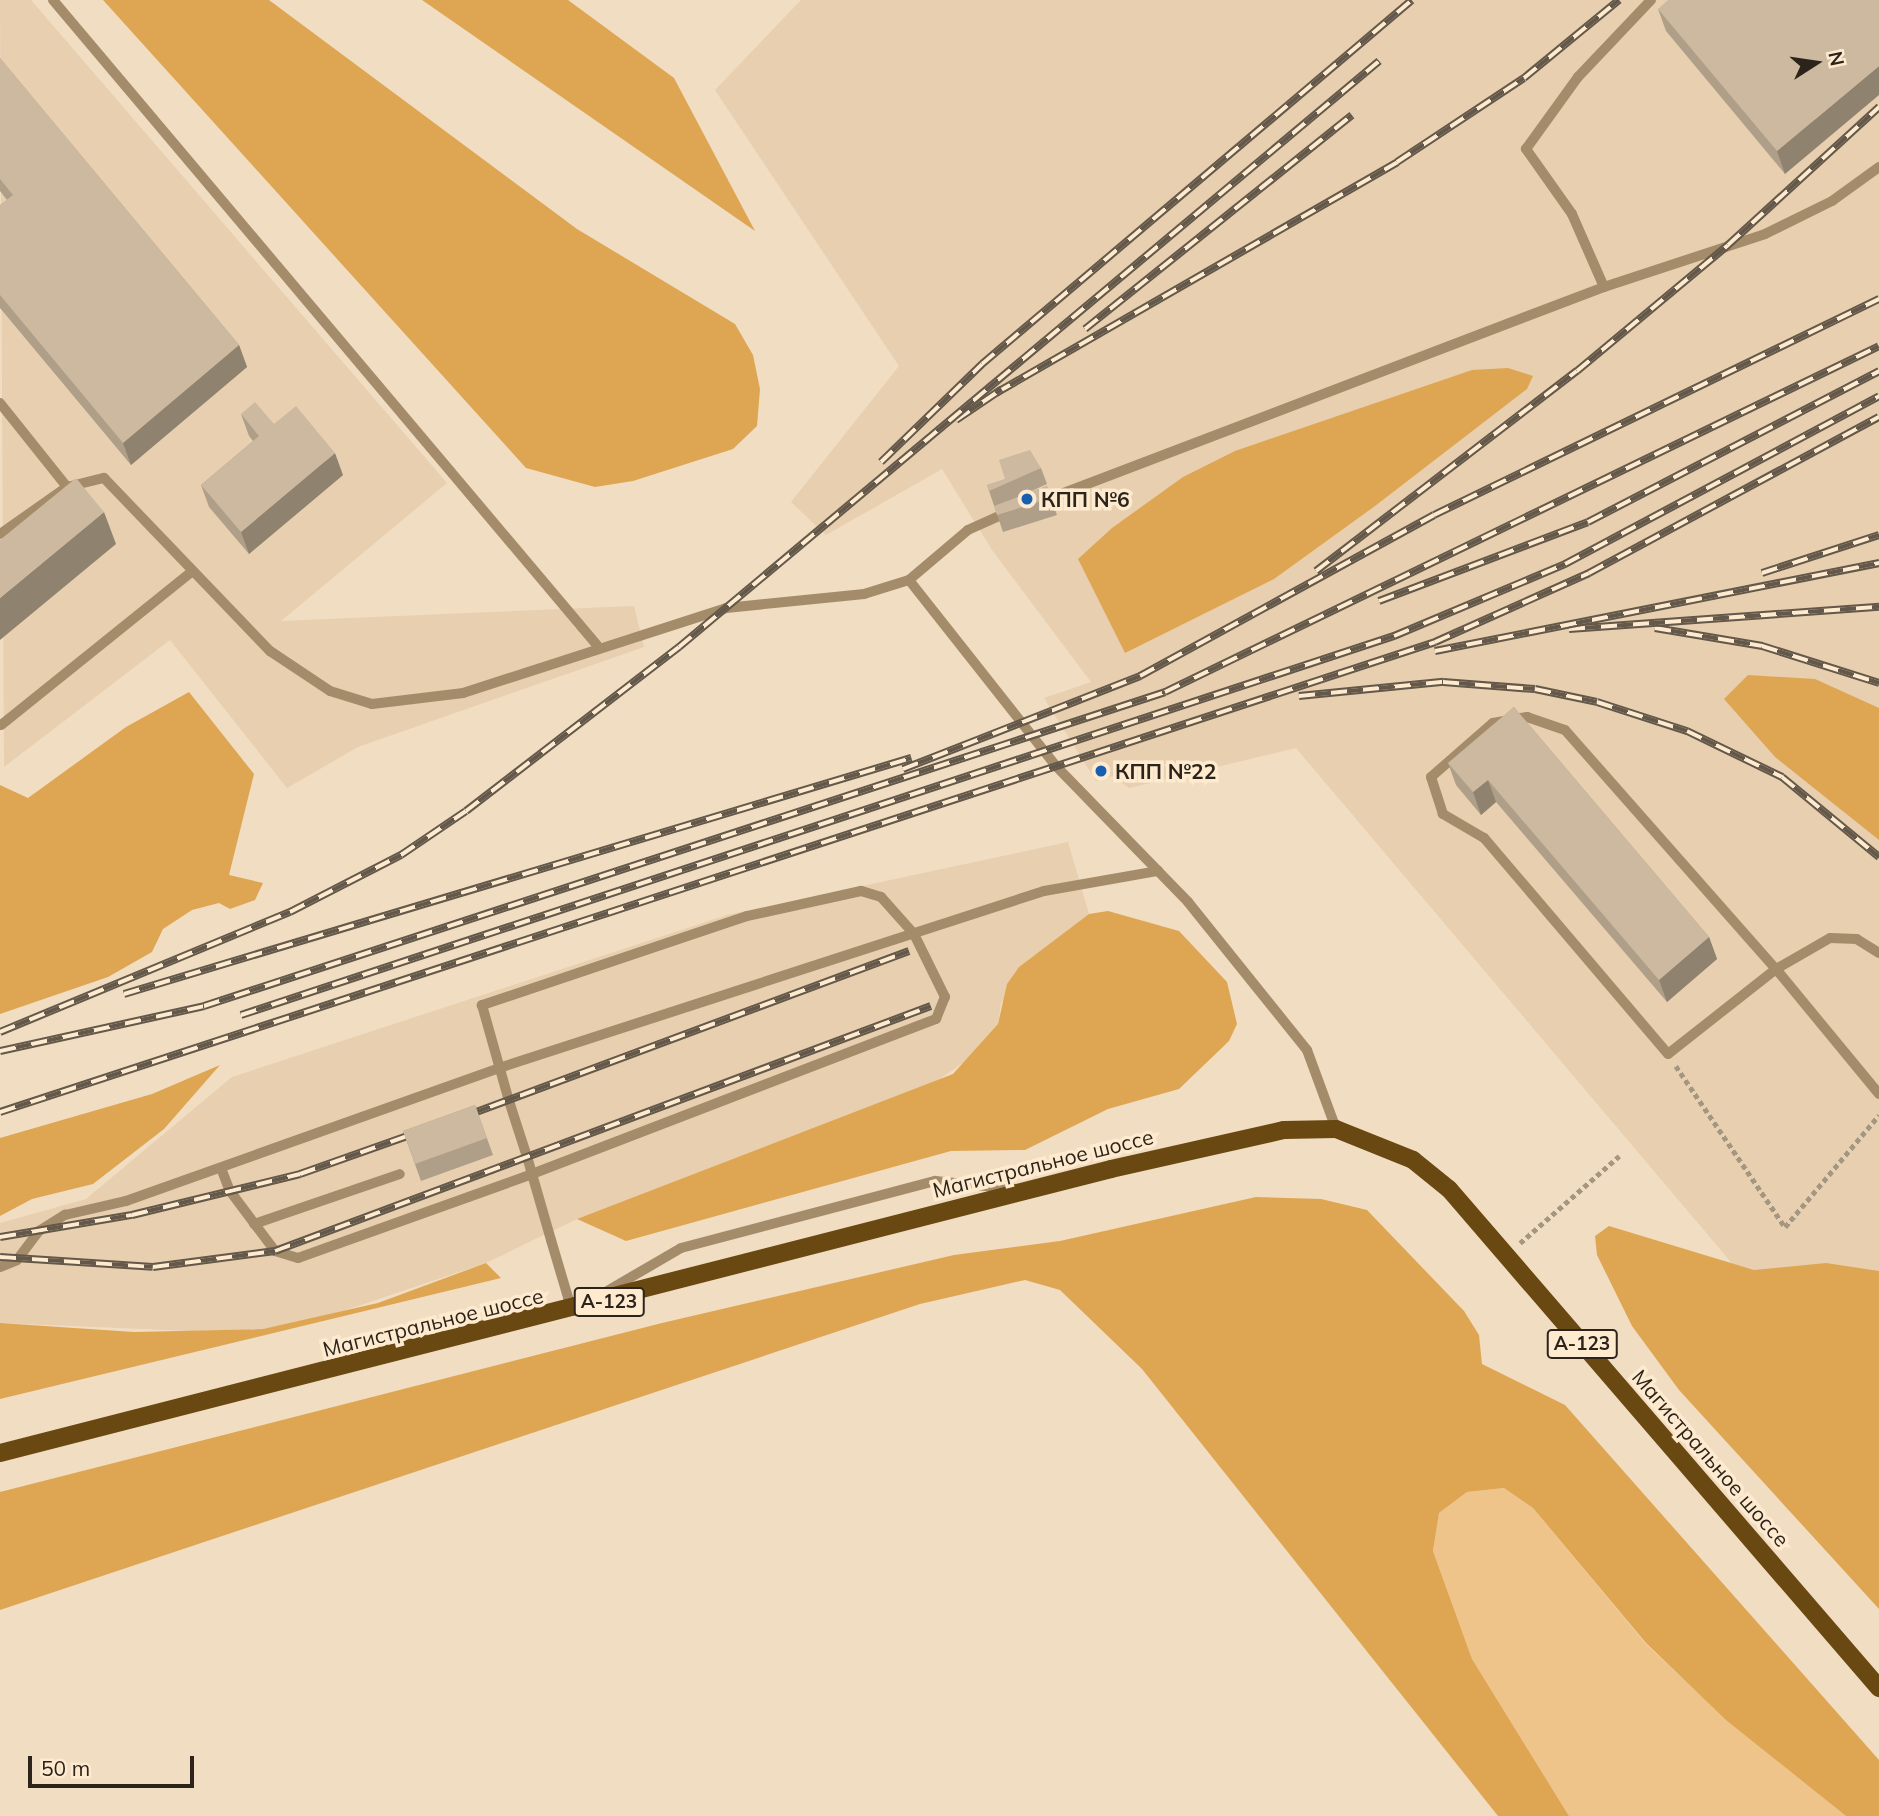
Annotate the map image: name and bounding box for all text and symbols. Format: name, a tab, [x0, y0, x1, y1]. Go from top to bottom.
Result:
north arrow	[1781, 28, 1851, 98]
text: N	[1823, 49, 1850, 68]
place label: КПП №6	[1041, 486, 1130, 512]
marker: КПП №6	[1019, 491, 1035, 507]
place label: КПП №22	[1115, 758, 1216, 784]
marker: КПП №22	[1093, 763, 1109, 779]
street label: Магистральное шоссе	[930, 1123, 1156, 1203]
street label: Магистральное шоссе	[320, 1282, 546, 1362]
road number: А-123	[572, 1286, 646, 1318]
road number: А-123	[1545, 1328, 1619, 1360]
street label: Магистральное шоссе	[1627, 1364, 1795, 1552]
scale bar	[32, 1742, 198, 1786]
text: 50 m	[41, 1755, 90, 1781]

